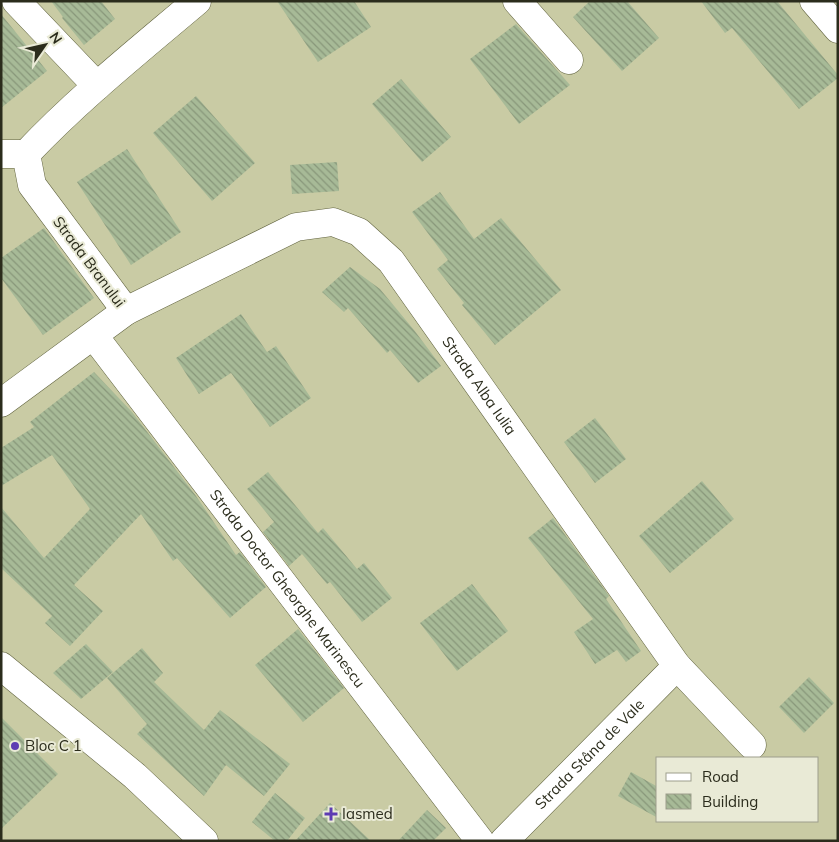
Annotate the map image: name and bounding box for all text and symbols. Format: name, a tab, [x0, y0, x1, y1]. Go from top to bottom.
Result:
north arrow	[20, 20, 70, 70]
text: N	[45, 28, 66, 47]
street label: Strada Branului	[49, 213, 130, 311]
street label: Strada Alba Iulia	[438, 333, 521, 438]
street label: Strada Doctor Gheorghe Marinescu	[206, 485, 369, 691]
street label: Strada Stâna de Vale	[531, 695, 648, 813]
place label: Bloc C 1	[25, 736, 82, 755]
marker: Bloc C 1	[9, 740, 21, 752]
legend	[656, 757, 819, 822]
text: Road	[702, 767, 739, 786]
text: Building	[702, 792, 758, 811]
place label: Iasmed	[342, 804, 393, 823]
marker: Iasmed	[324, 807, 338, 821]

